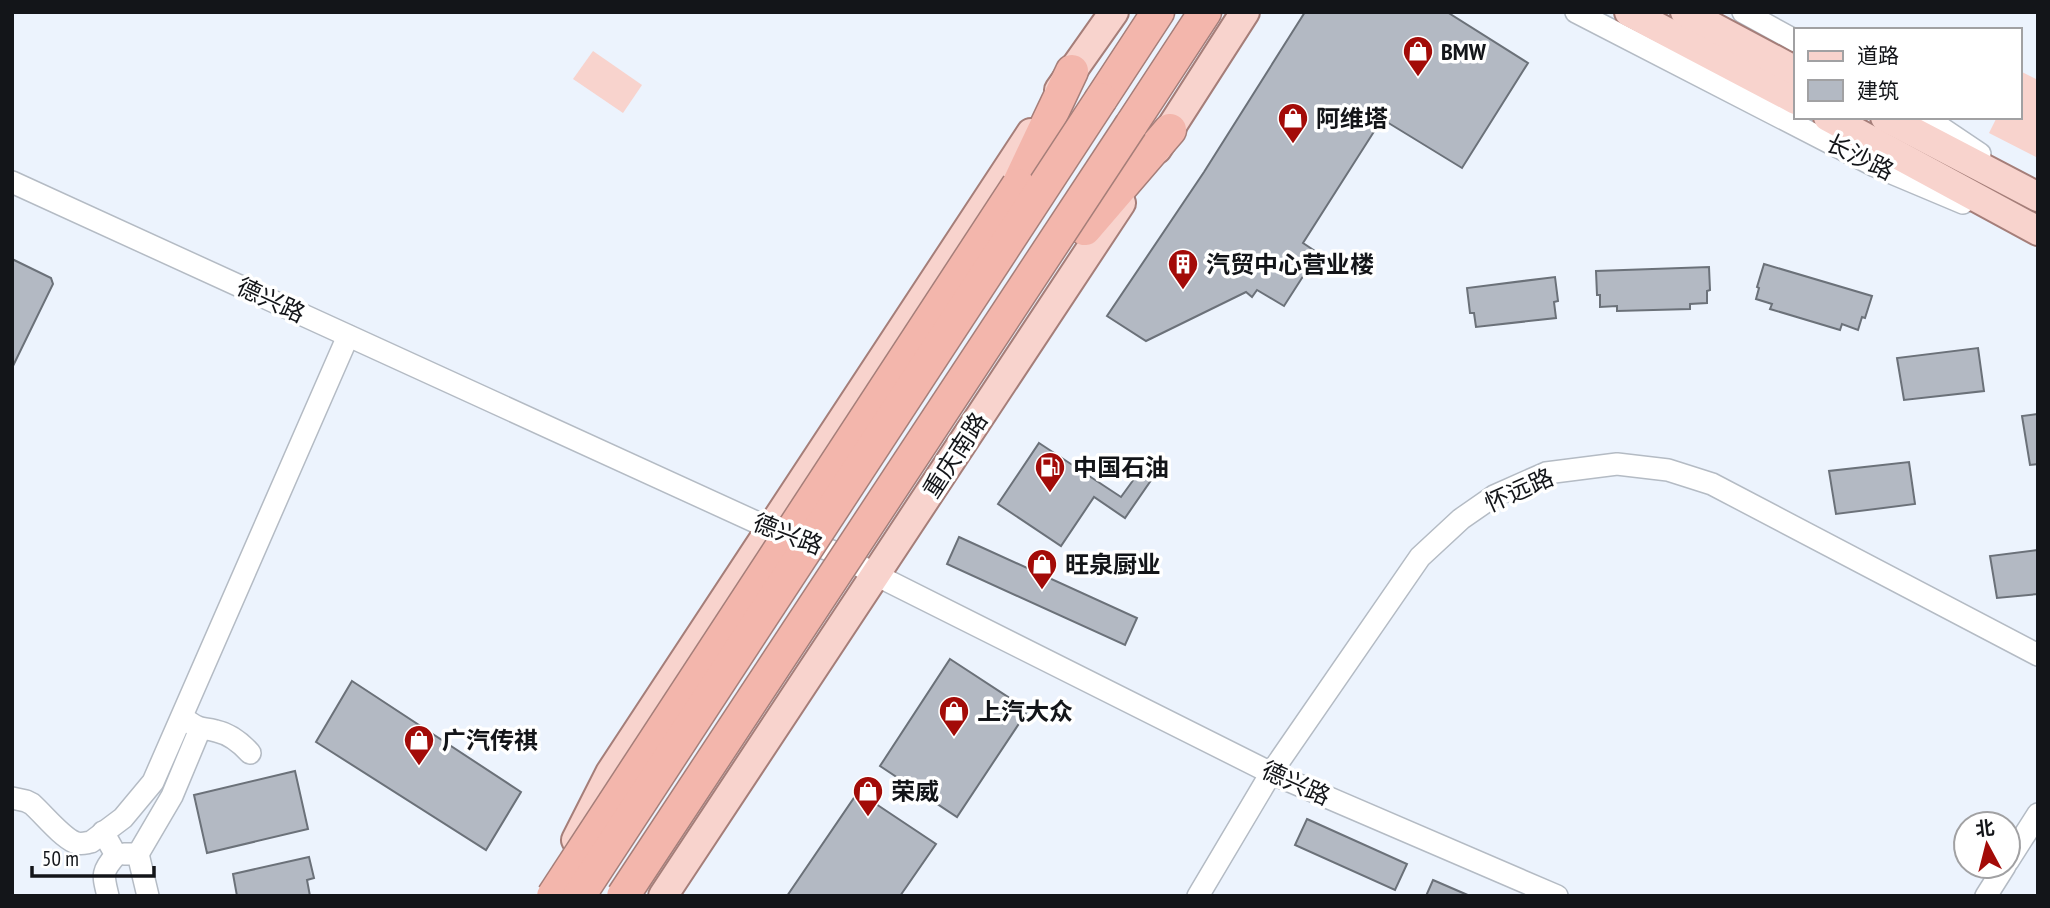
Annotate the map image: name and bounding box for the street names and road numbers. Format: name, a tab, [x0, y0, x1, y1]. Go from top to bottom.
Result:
street label: 长沙路	[1821, 127, 1899, 187]
street label: 德兴路	[232, 271, 310, 329]
street label: 重庆南路	[916, 406, 994, 504]
street label: 怀远路	[1480, 461, 1558, 519]
street label: 德兴路	[749, 507, 827, 561]
street label: 德兴路	[1257, 754, 1335, 812]

